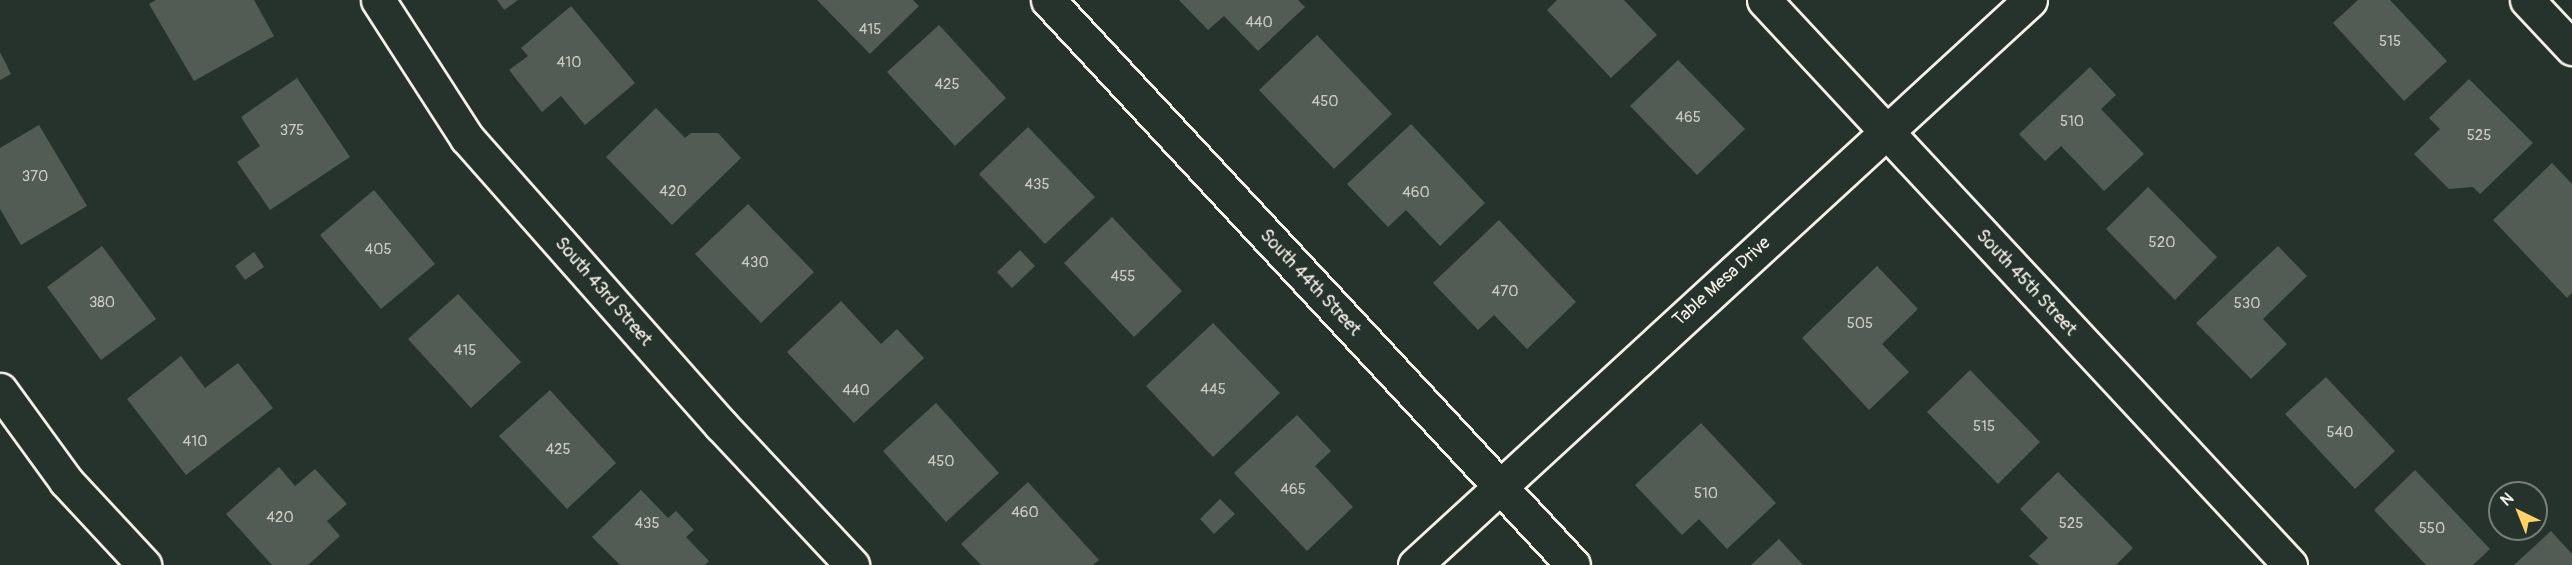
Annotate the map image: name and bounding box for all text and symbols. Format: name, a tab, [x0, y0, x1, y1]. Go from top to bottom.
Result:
house number: 440	[1245, 14, 1273, 32]
house number: 415	[859, 21, 881, 39]
house number: 515	[2379, 33, 2401, 51]
house number: 410	[557, 54, 581, 72]
house number: 425	[934, 76, 960, 94]
house number: 450	[1311, 93, 1339, 111]
house number: 465	[1675, 109, 1701, 127]
house number: 510	[2060, 113, 2084, 131]
house number: 375	[280, 122, 304, 140]
house number: 525	[2467, 127, 2491, 145]
house number: 370	[22, 168, 48, 186]
house number: 435	[1024, 176, 1050, 194]
house number: 420	[659, 183, 687, 201]
house number: 460	[1402, 184, 1430, 202]
street label: South 44th Street	[1255, 225, 1365, 341]
street label: South 45th Street	[1971, 225, 2081, 341]
street label: South 43rd Street	[550, 233, 656, 351]
street label: Table Mesa Drive	[1669, 233, 1775, 331]
house number: 520	[2149, 234, 2175, 252]
house number: 405	[364, 241, 392, 259]
house number: 430	[741, 254, 769, 272]
house number: 455	[1111, 268, 1135, 286]
house number: 470	[1492, 283, 1518, 301]
house number: 380	[89, 294, 115, 312]
house number: 530	[2234, 295, 2260, 313]
house number: 505	[1847, 315, 1873, 333]
house number: 415	[454, 342, 476, 360]
house number: 445	[1200, 381, 1226, 399]
house number: 440	[842, 382, 870, 400]
house number: 515	[1973, 418, 1995, 436]
house number: 540	[2326, 424, 2354, 442]
house number: 410	[183, 433, 207, 451]
house number: 425	[545, 441, 571, 459]
house number: 450	[927, 453, 955, 471]
house number: 465	[1280, 481, 1306, 499]
north arrow	[2488, 481, 2548, 541]
house number: 510	[1694, 485, 1718, 503]
text: N	[2496, 488, 2518, 510]
house number: 460	[1011, 504, 1039, 522]
house number: 420	[266, 509, 294, 527]
house number: 435	[634, 515, 660, 533]
house number: 525	[2059, 515, 2083, 533]
house number: 550	[2419, 520, 2445, 538]

